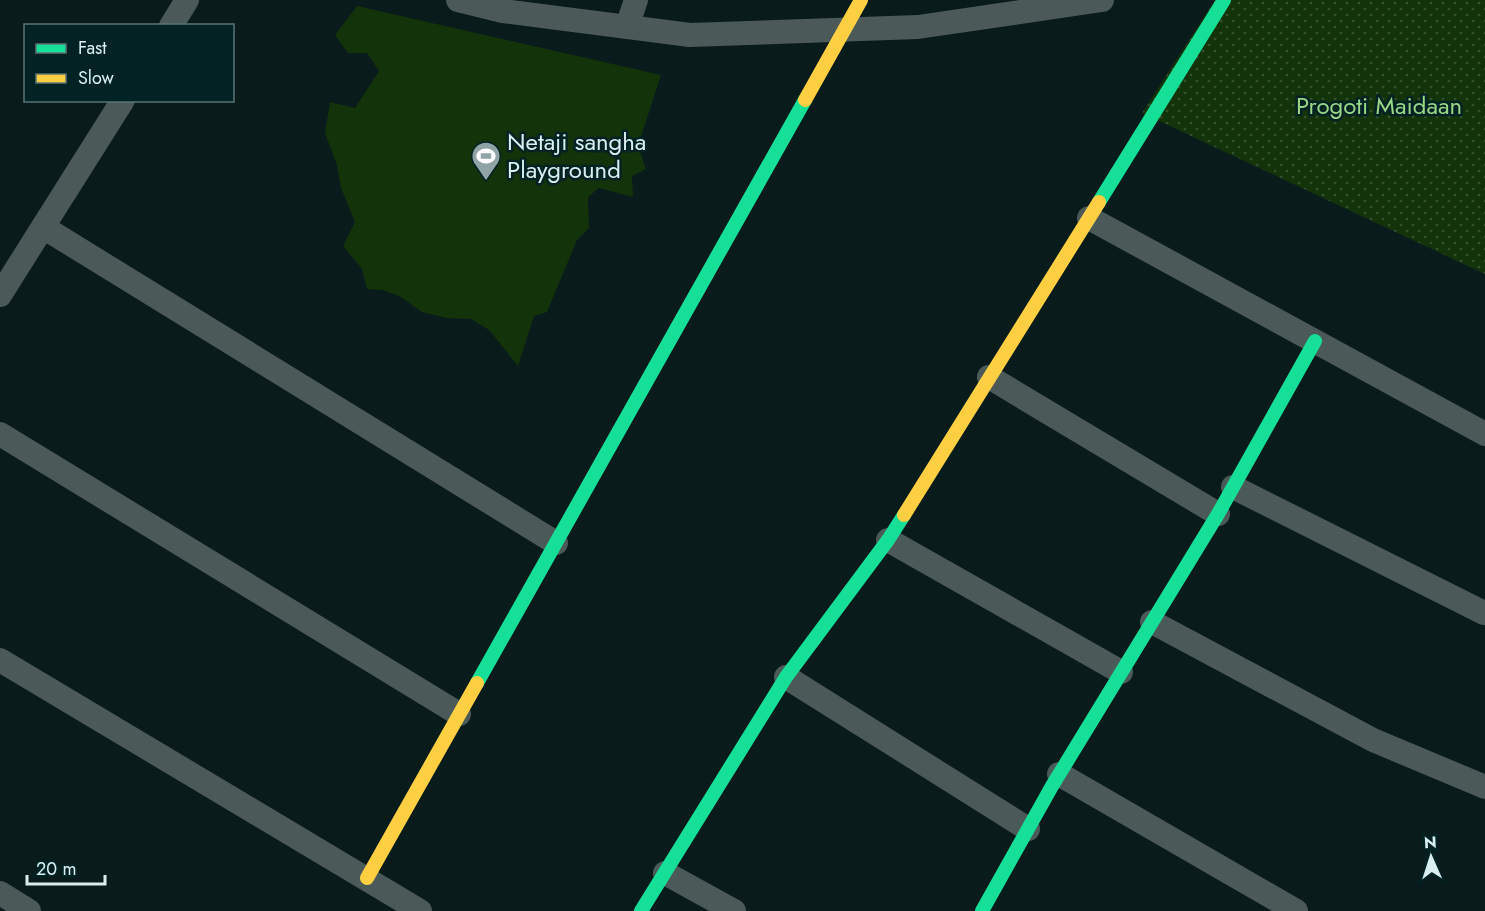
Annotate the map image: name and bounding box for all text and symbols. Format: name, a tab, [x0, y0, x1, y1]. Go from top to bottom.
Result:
legend	[24, 24, 234, 102]
text: Fast	[78, 35, 107, 61]
text: Slow	[78, 65, 115, 91]
park label: Progoti Maidaan	[1296, 88, 1462, 123]
place label: Netaji sangha Playground	[507, 124, 646, 187]
sports icon: Netaji sangha Playground	[470, 140, 502, 182]
north arrow	[1401, 827, 1461, 887]
text: N	[1423, 831, 1437, 854]
scale bar	[27, 848, 105, 886]
text: 20 m	[36, 856, 76, 882]

